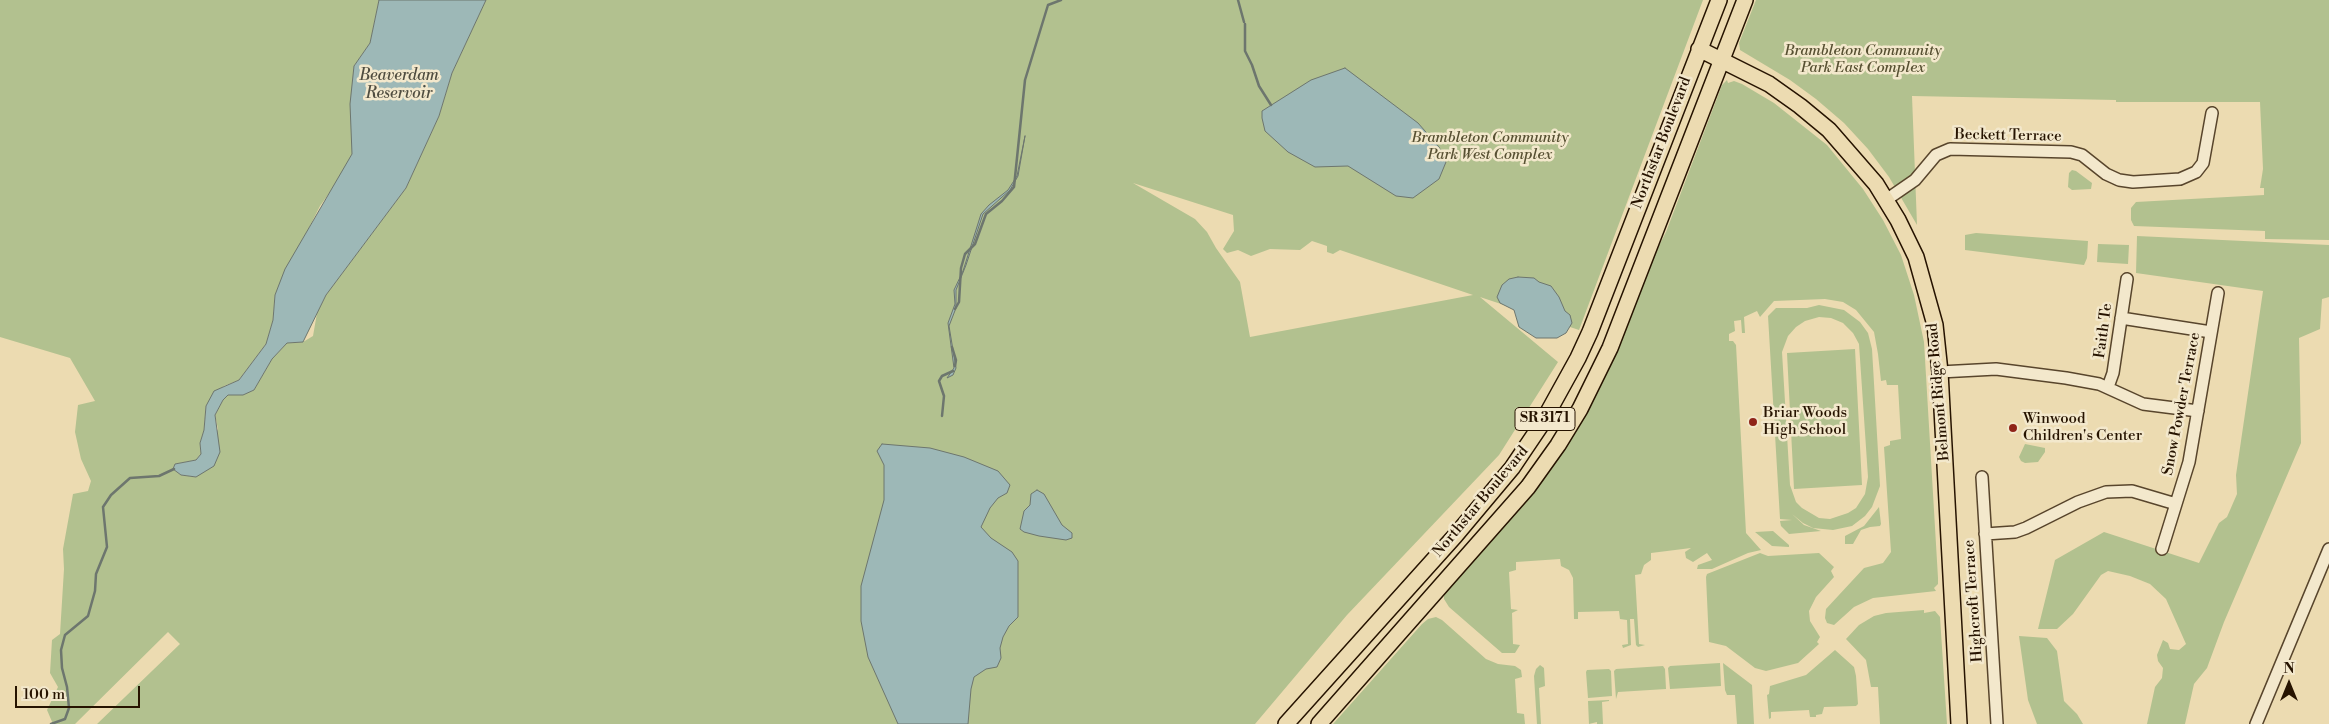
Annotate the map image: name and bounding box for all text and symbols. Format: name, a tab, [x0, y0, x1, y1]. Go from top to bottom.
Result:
park label: Brambleton Community Park East Complex	[1784, 42, 1942, 77]
water label: Beaverdam Reservoir	[359, 66, 439, 104]
street label: Northstar Boulevard	[1629, 75, 1695, 211]
street label: Beckett Terrace	[1954, 126, 2062, 146]
park label: Brambleton Community Park West Complex	[1411, 129, 1569, 164]
street label: Faith Te	[2091, 302, 2117, 360]
street label: Belmont Ridge Road	[1924, 322, 1954, 462]
street label: Snow Powder Terrace	[2159, 331, 2205, 477]
place label: Briar Woods High School	[1763, 404, 1847, 439]
road number: SR 3171	[1515, 408, 1575, 430]
place label: Winwood Children's Center	[2023, 410, 2142, 445]
marker: Briar Woods High School	[1747, 416, 1759, 428]
marker: Winwood Children's Center	[2007, 422, 2019, 434]
street label: Northstar Boulevard	[1429, 443, 1533, 561]
street label: Highcroft Terrace	[1961, 539, 1987, 663]
north arrow	[2264, 659, 2314, 709]
text: N	[2283, 660, 2295, 678]
scale bar	[18, 676, 142, 708]
text: 100 m	[23, 685, 65, 704]

